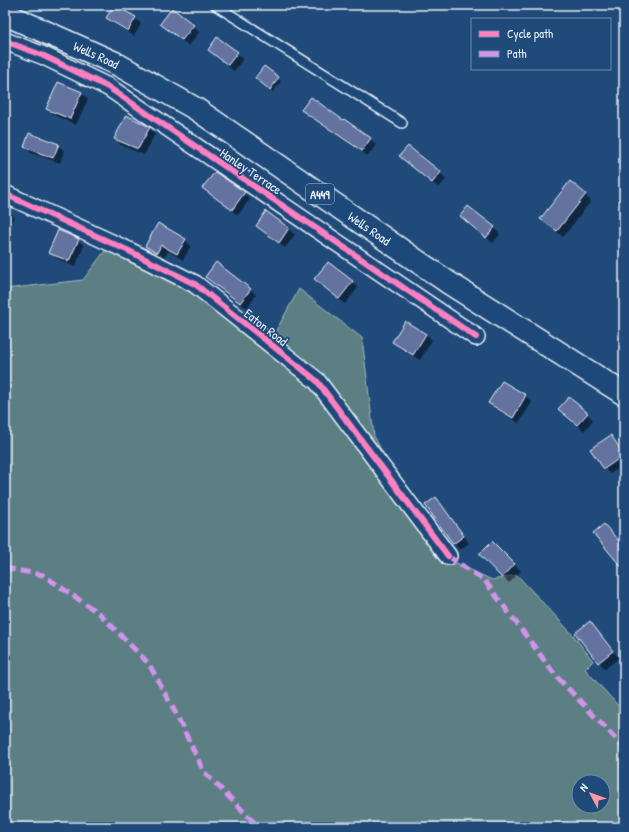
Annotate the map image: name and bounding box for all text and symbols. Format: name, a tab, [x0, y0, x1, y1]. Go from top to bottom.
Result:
legend	[471, 18, 611, 70]
text: Cycle path	[507, 25, 553, 42]
street label: Wells Road	[71, 37, 123, 73]
text: Path	[507, 45, 527, 62]
street label: Hanley Terrace	[217, 144, 285, 198]
road number: A449	[306, 184, 334, 204]
street label: Wells Road	[344, 207, 394, 249]
street label: Eaton Road	[240, 304, 292, 350]
north arrow	[571, 774, 611, 814]
text: N	[576, 781, 591, 794]

